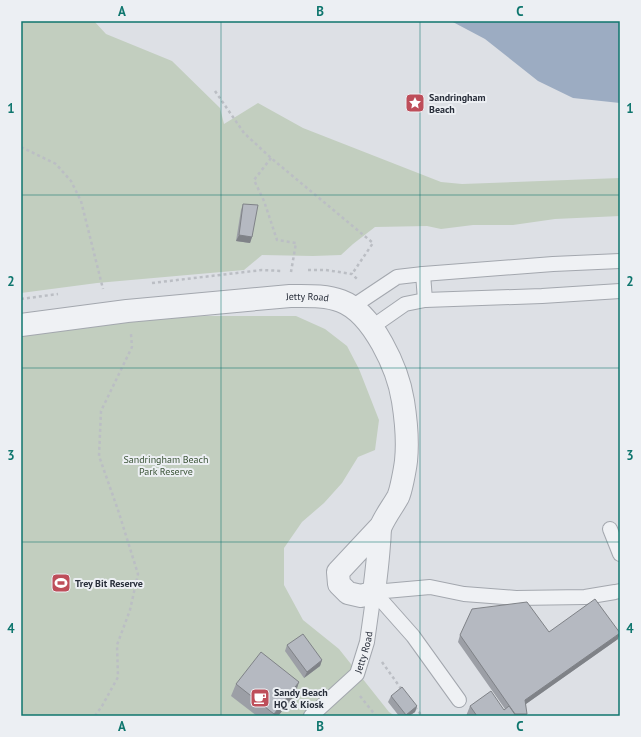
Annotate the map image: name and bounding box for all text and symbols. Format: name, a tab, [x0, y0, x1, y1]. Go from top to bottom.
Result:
text: A	[118, 3, 126, 20]
text: B	[316, 3, 324, 20]
text: C	[516, 3, 524, 20]
place label: Sandringham Beach	[429, 91, 486, 116]
place icon: Sandringham Beach	[404, 92, 426, 114]
text: 1	[7, 100, 15, 117]
text: 1	[626, 100, 634, 117]
text: 2	[7, 273, 15, 290]
text: 2	[626, 273, 634, 290]
street label: Jetty Road	[284, 290, 330, 305]
text: 3	[7, 447, 15, 464]
text: 3	[626, 447, 634, 464]
park label: Sandringham Beach Park Reserve	[123, 453, 209, 478]
sports icon: Trey Bit Reserve	[50, 572, 72, 594]
place label: Trey Bit Reserve	[75, 577, 143, 590]
text: 4	[7, 620, 15, 637]
text: 4	[626, 620, 634, 637]
street label: Jetty Road	[351, 631, 375, 676]
place label: Sandy Beach HQ & Kiosk	[274, 686, 328, 711]
cafe icon: Sandy Beach HQ & Kiosk	[249, 687, 271, 709]
text: A	[118, 718, 126, 735]
text: B	[316, 718, 324, 735]
text: C	[516, 718, 524, 735]

